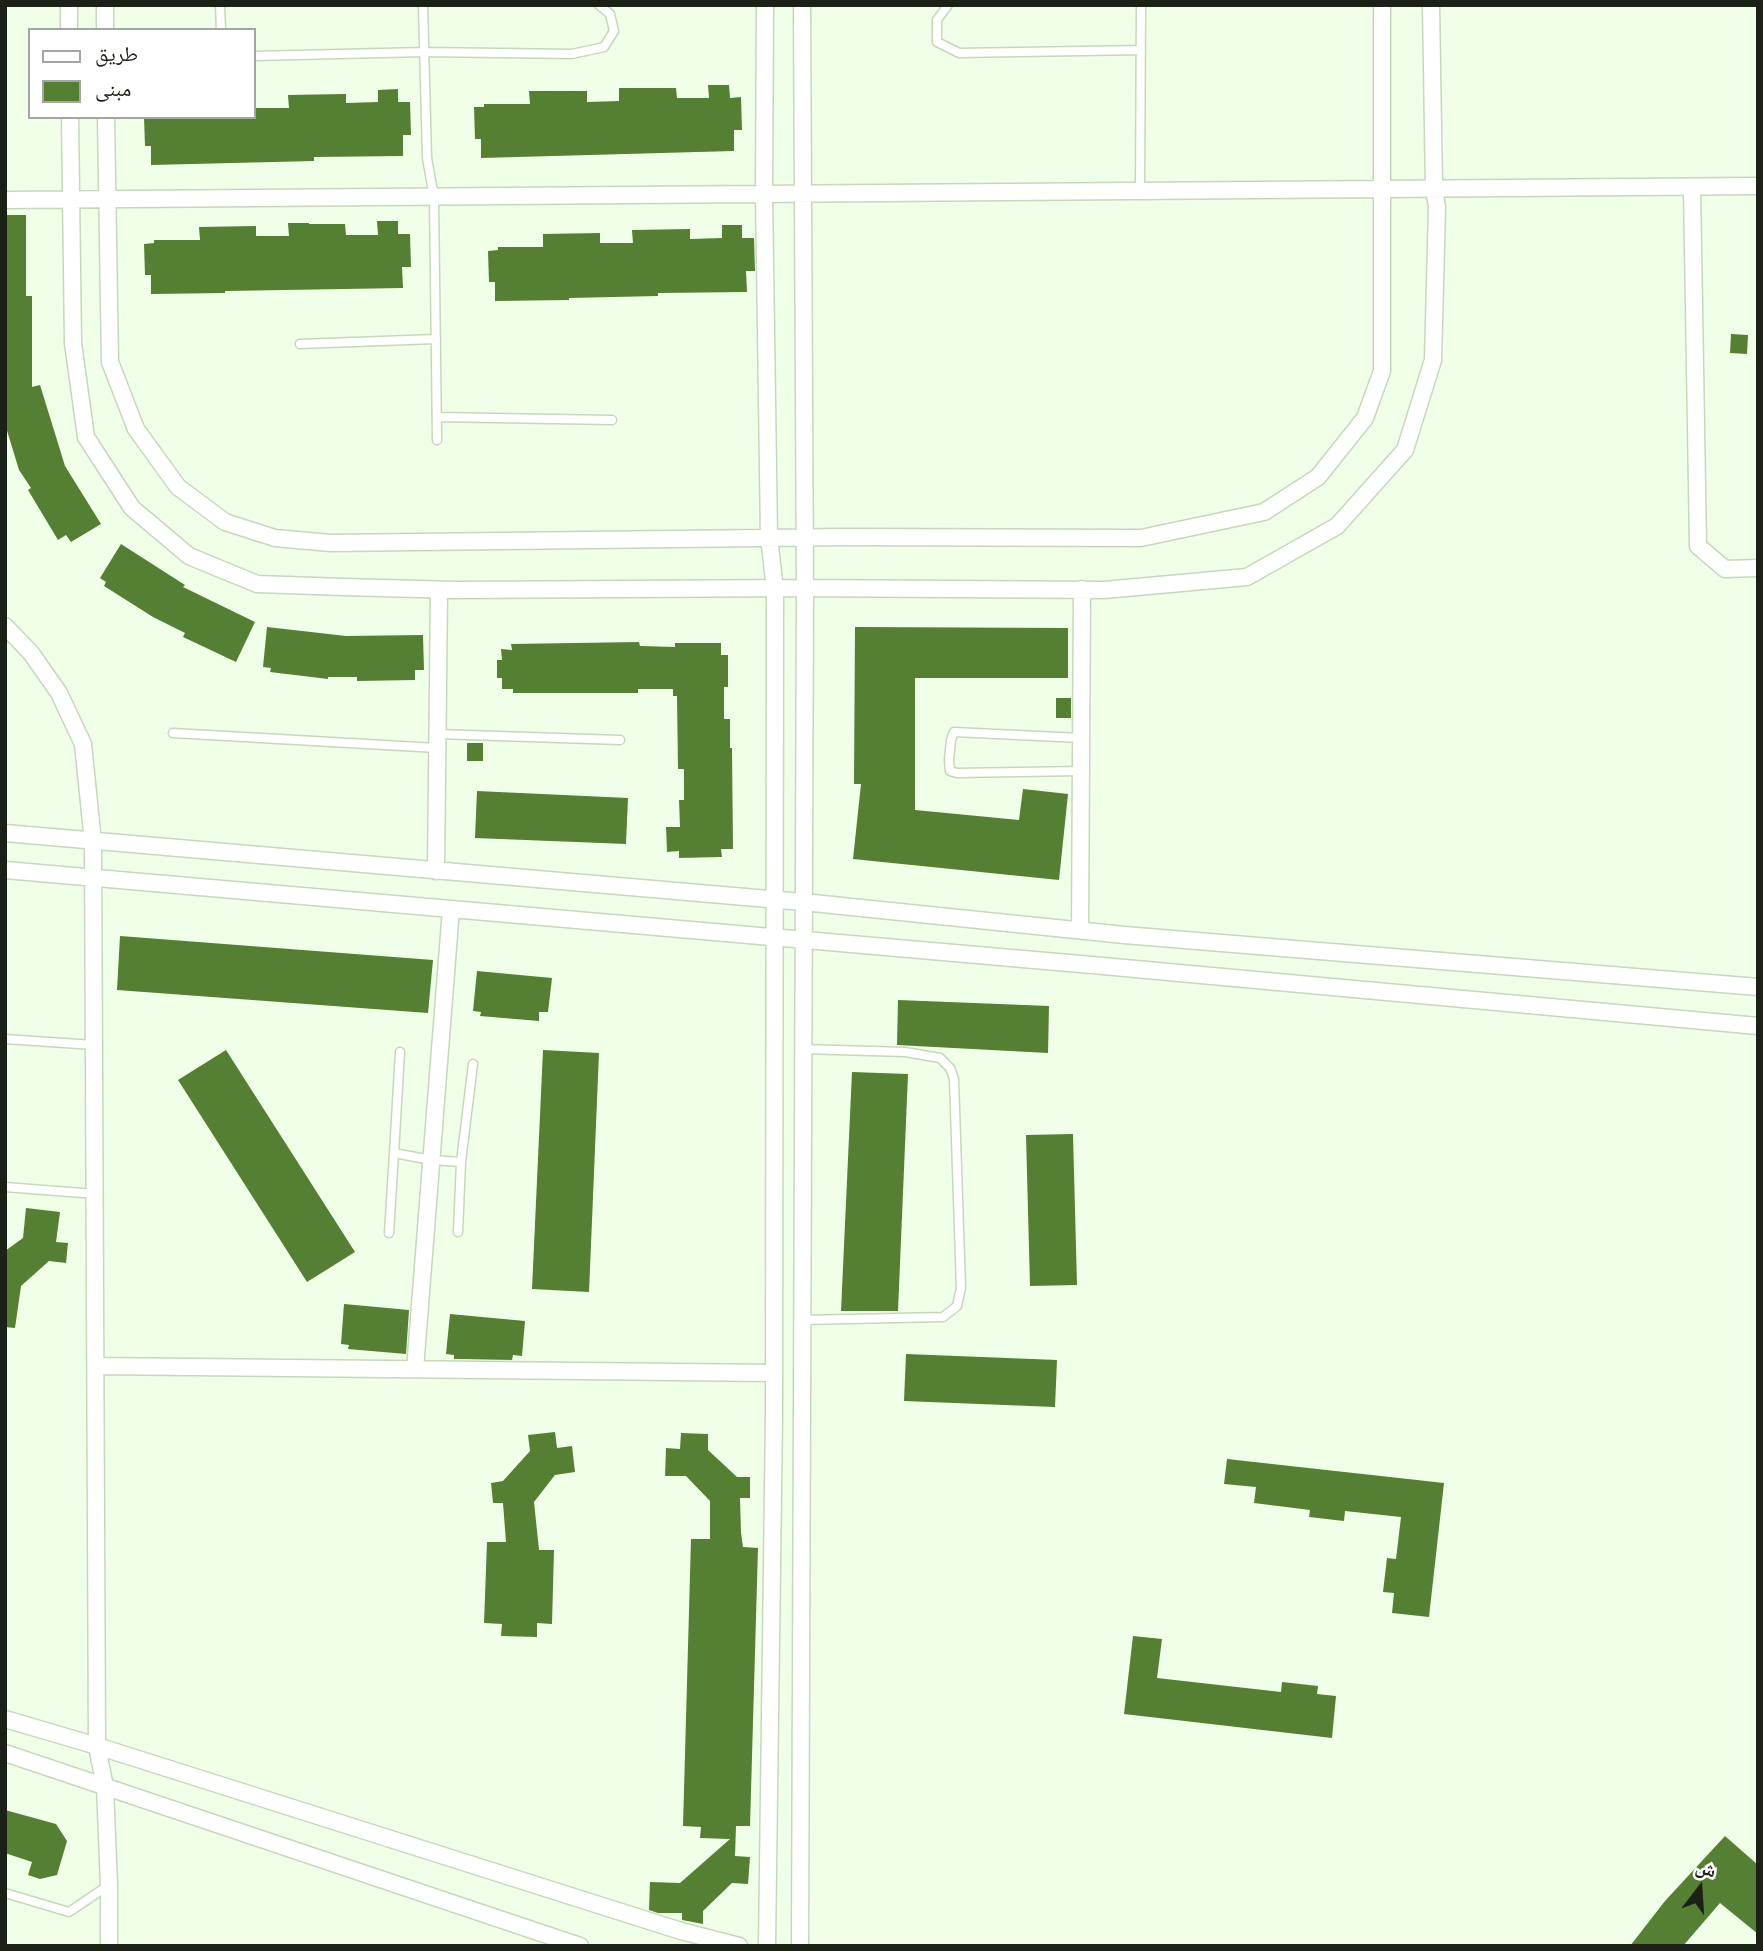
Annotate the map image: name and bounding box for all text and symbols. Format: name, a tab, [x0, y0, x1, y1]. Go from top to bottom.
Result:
legend	[28, 28, 256, 119]
text: طريق	[95, 41, 138, 65]
text: مبنى	[95, 76, 131, 100]
north arrow	[1665, 1853, 1735, 1923]
text: ش	[1693, 1854, 1719, 1881]

